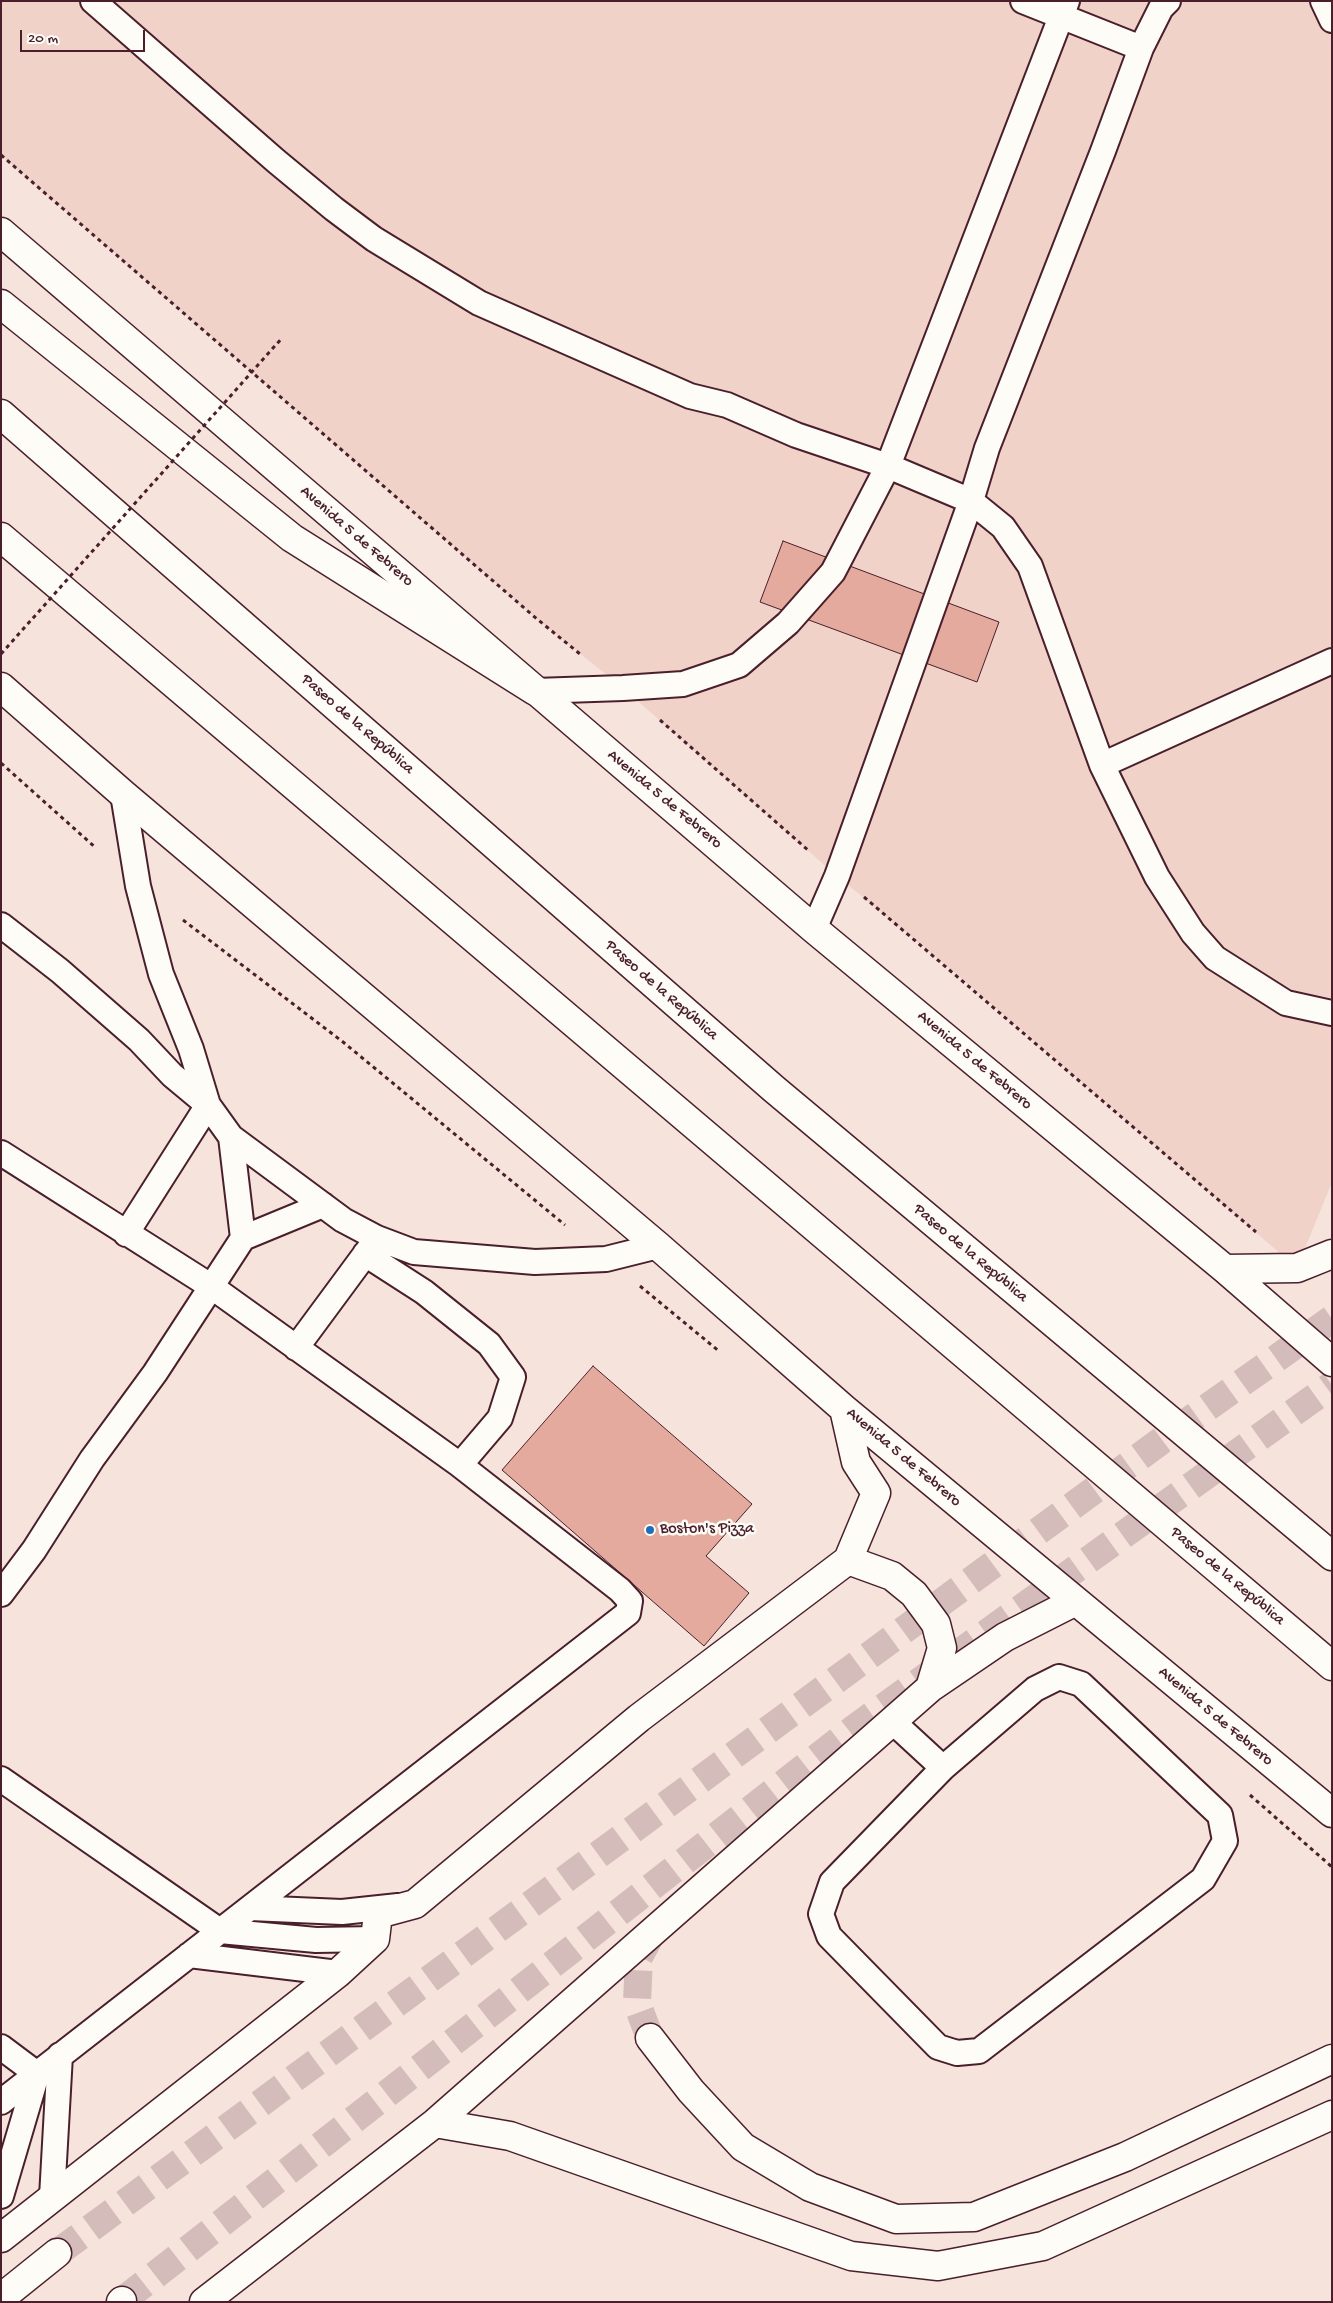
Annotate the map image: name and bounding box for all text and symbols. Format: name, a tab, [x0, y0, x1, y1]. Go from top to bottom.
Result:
scale bar	[22, 20, 148, 52]
text: 20 m	[28, 30, 58, 48]
street label: Avenida 5 de Febrero	[295, 482, 417, 592]
street label: Paseo de la República	[297, 671, 417, 779]
street label: Avenida 5 de Febrero	[603, 746, 725, 854]
street label: Paseo de la República	[601, 937, 721, 1045]
street label: Avenida 5 de Febrero	[913, 1007, 1035, 1115]
street label: Paseo de la República	[909, 1201, 1031, 1307]
street label: Avenida 5 de Febrero	[842, 1404, 964, 1512]
place label: Boston's Pizza	[660, 1520, 754, 1540]
marker: Boston's Pizza	[644, 1524, 656, 1536]
street label: Paseo de la República	[1166, 1524, 1288, 1630]
street label: Avenida 5 de Febrero	[1154, 1663, 1276, 1771]

